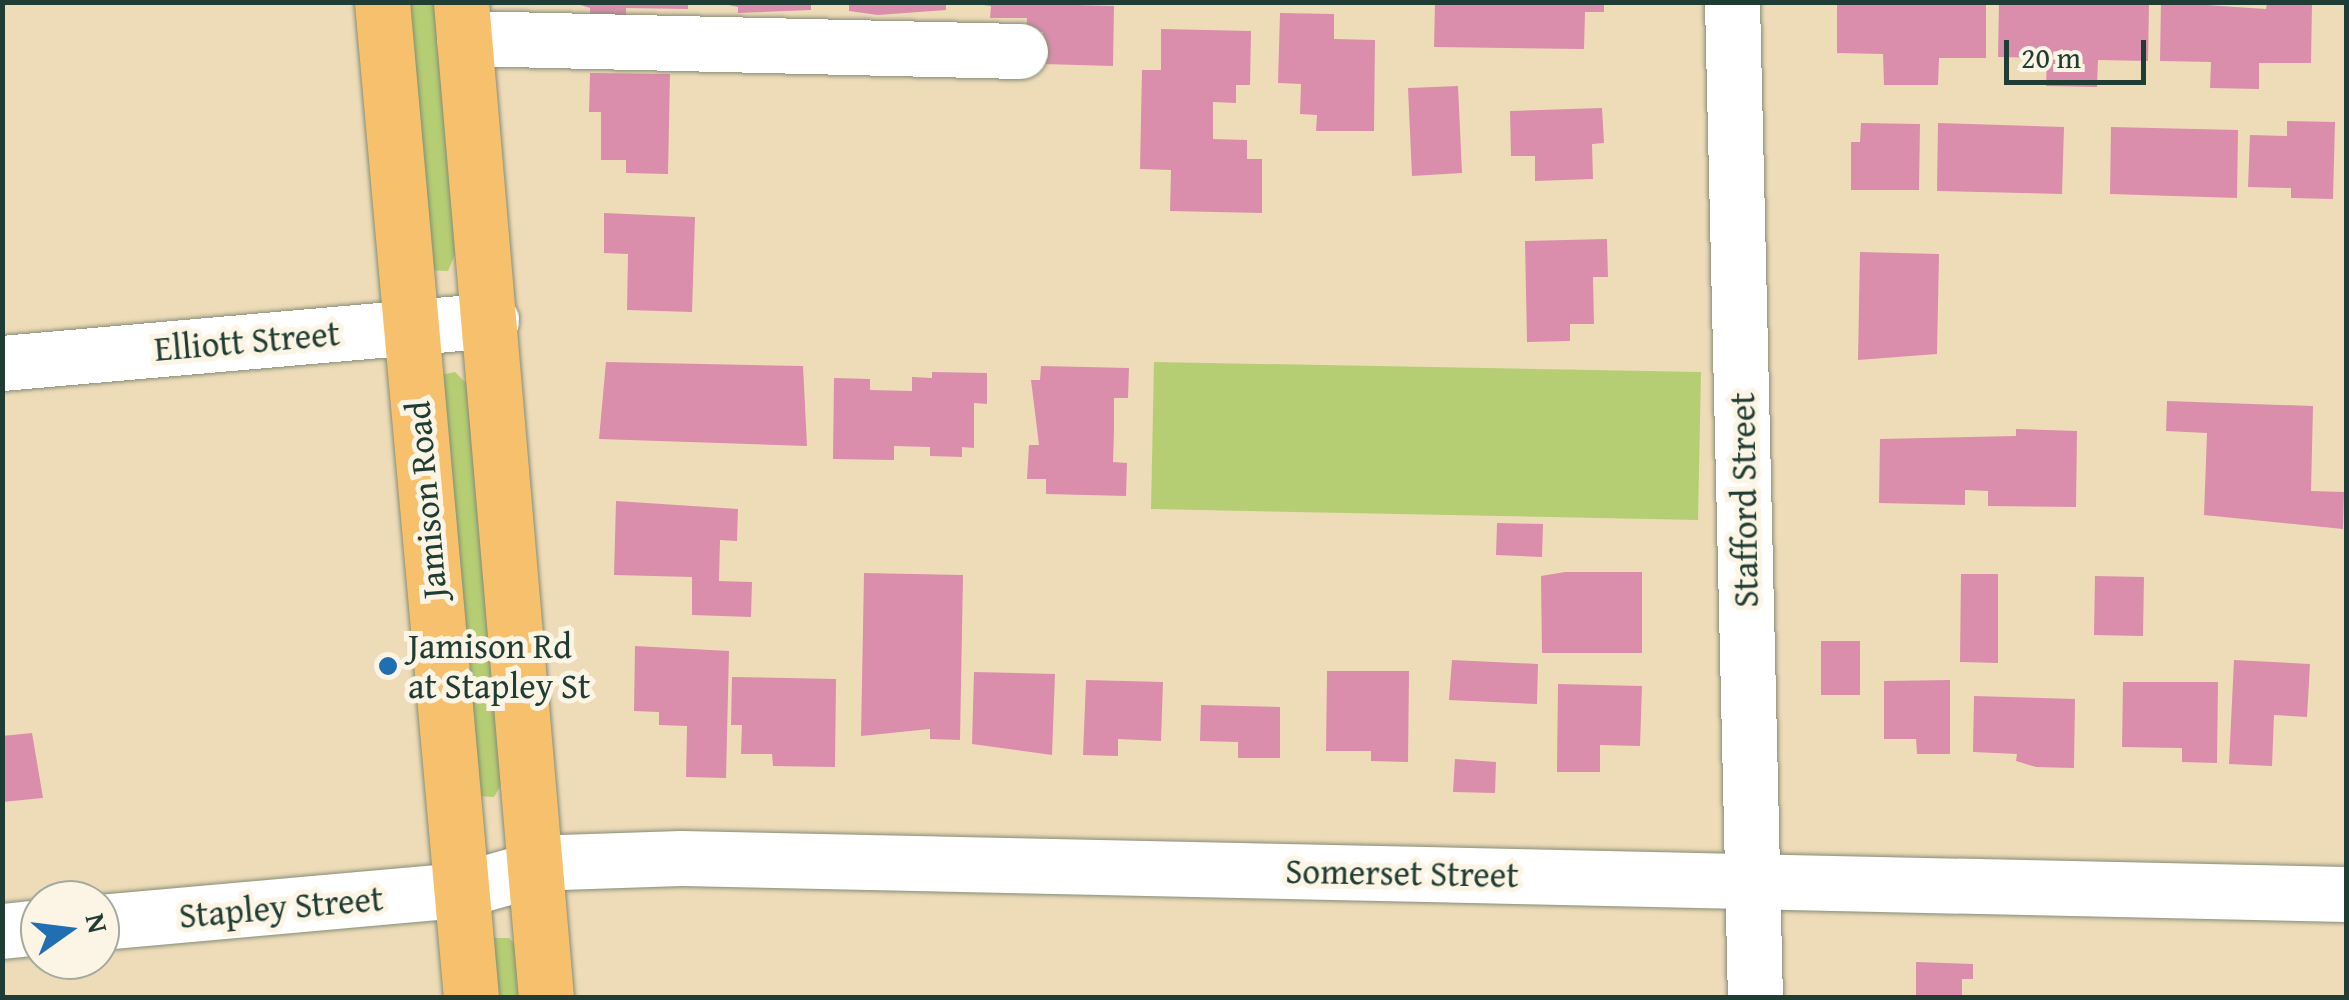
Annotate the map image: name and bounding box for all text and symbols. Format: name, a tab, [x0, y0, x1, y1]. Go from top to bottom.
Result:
scale bar	[2009, 20, 2152, 82]
text: 20 m	[2021, 35, 2081, 79]
street label: Elliott Street	[153, 312, 341, 370]
street label: Stafford Street	[1721, 392, 1767, 608]
street label: Jamison Road	[396, 399, 456, 601]
place label: Jamison Rd at Stapley St	[408, 625, 590, 707]
marker: Jamison Rd at Stapley St	[377, 655, 399, 677]
street label: Somerset Street	[1285, 850, 1519, 896]
street label: Stapley Street	[177, 877, 385, 937]
north arrow	[20, 880, 120, 980]
text: N	[75, 909, 120, 937]

